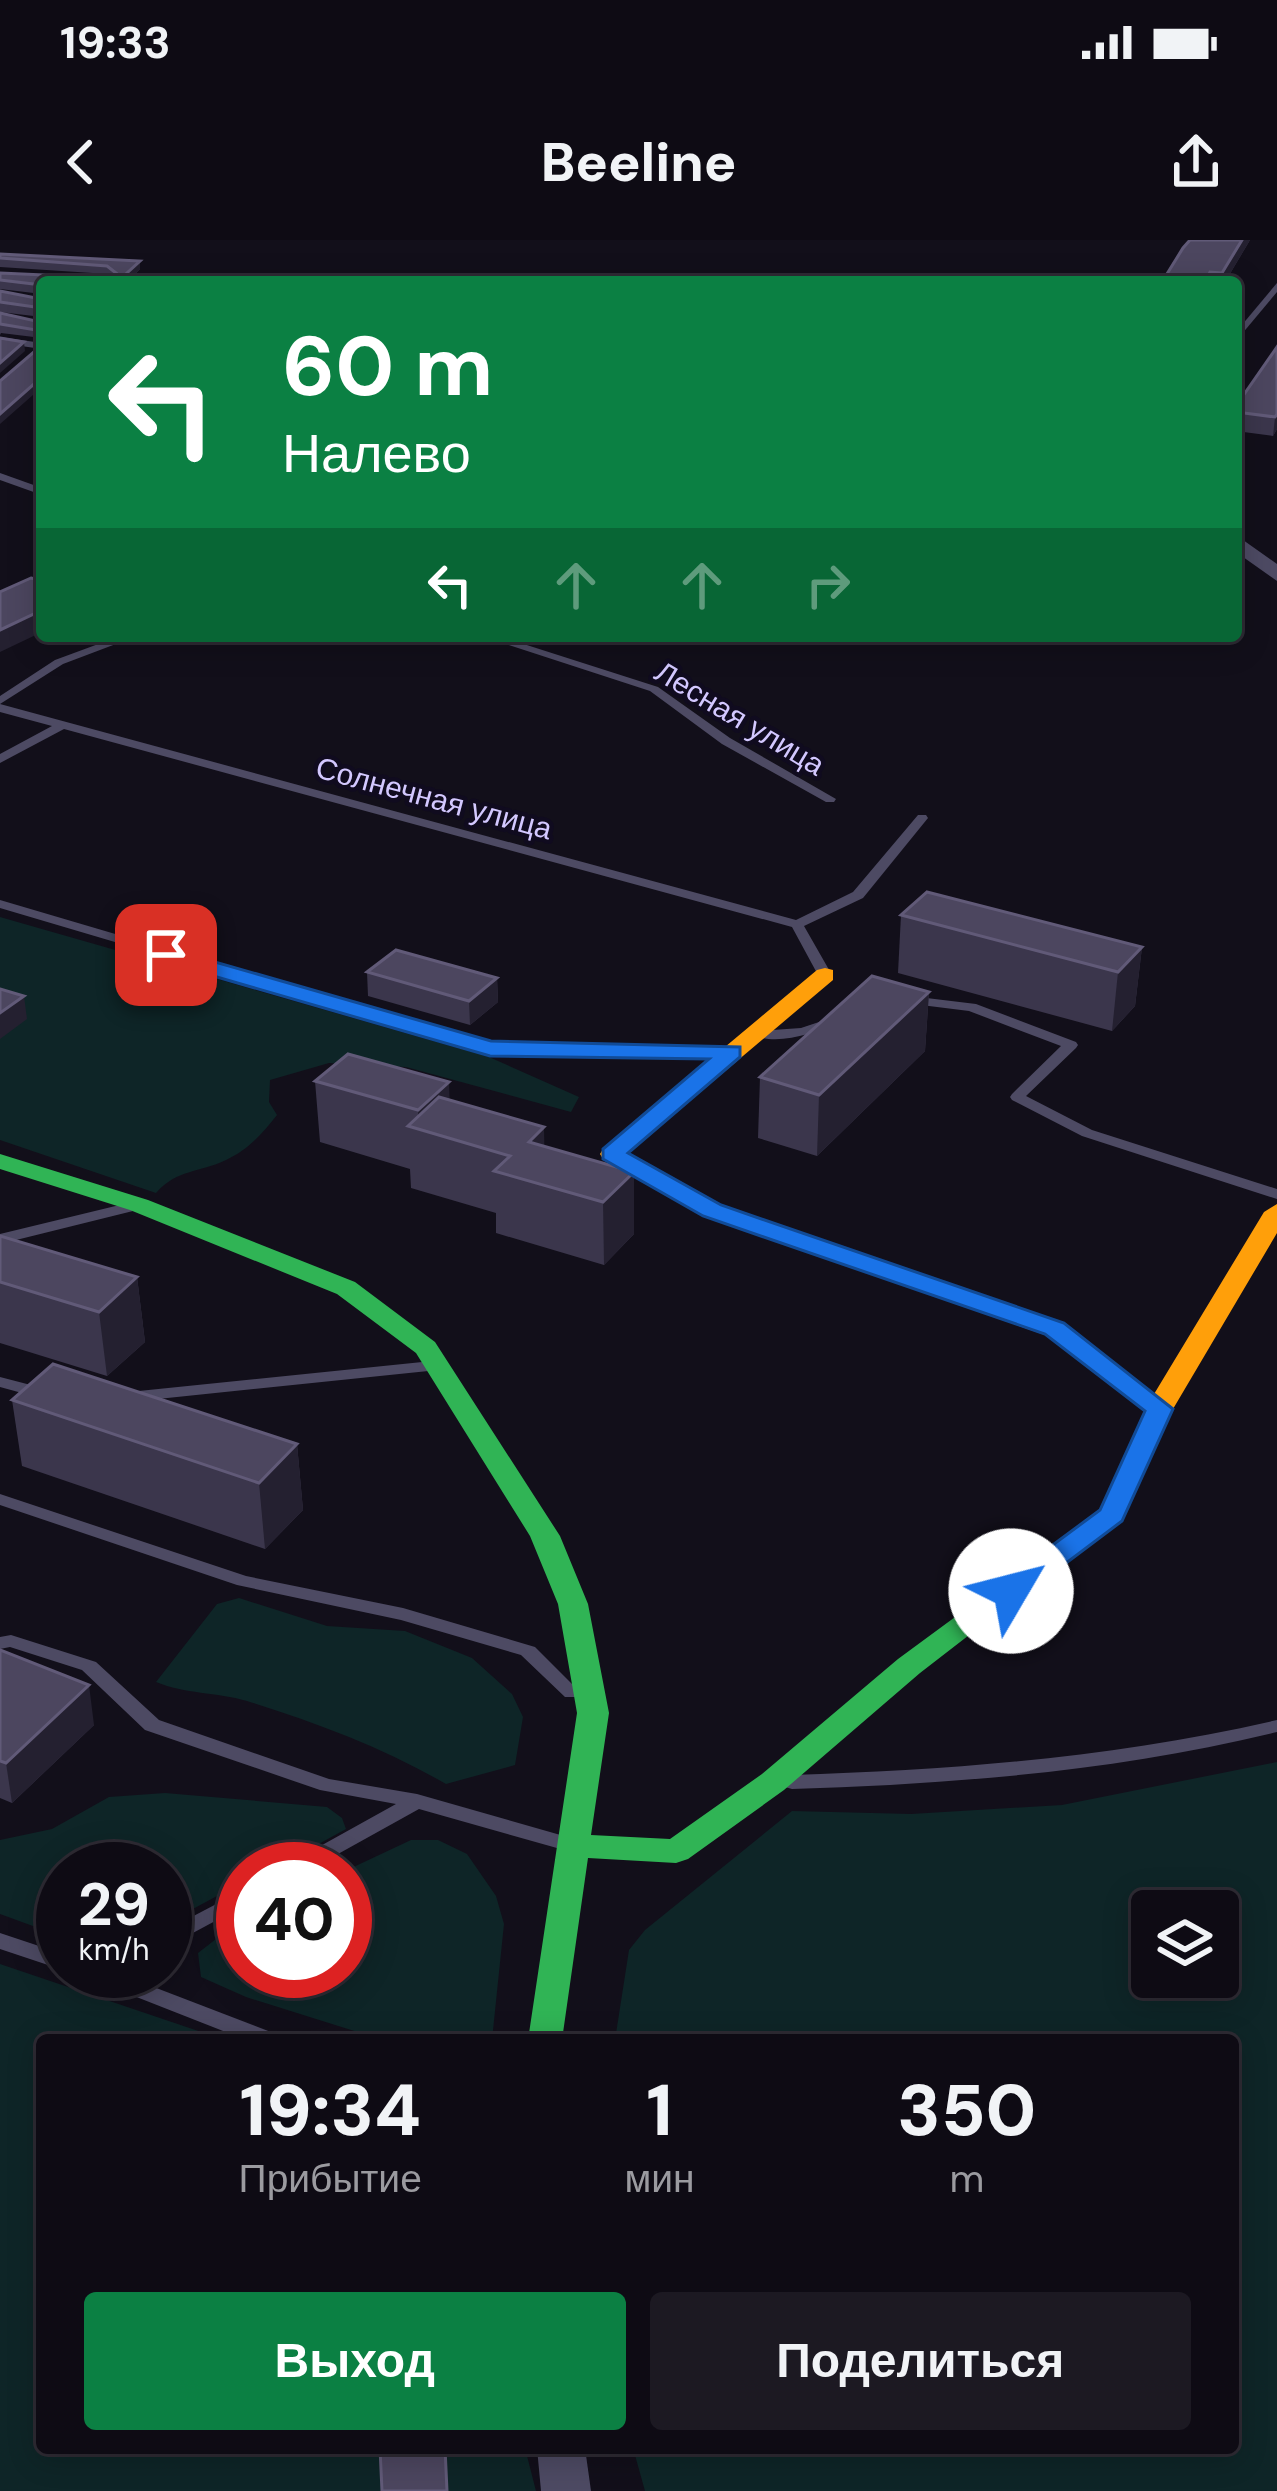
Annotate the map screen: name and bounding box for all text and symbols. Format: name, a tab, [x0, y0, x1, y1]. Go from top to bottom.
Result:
text: 19:33	[60, 13, 171, 72]
text: Beeline	[541, 127, 736, 198]
icon: back	[48, 129, 114, 195]
icon: share	[1163, 129, 1229, 195]
text: 60 m	[282, 312, 493, 421]
icon: left	[84, 324, 240, 480]
text: Налево	[282, 418, 471, 489]
icon: left	[417, 552, 483, 618]
icon: ahead	[543, 552, 609, 618]
icon: ahead	[669, 552, 735, 618]
icon: right	[795, 552, 861, 618]
street label: Лесная улица	[648, 652, 832, 784]
street label: Солнечная улица	[312, 748, 557, 848]
pin	[115, 904, 217, 1006]
icon: arrive	[133, 922, 199, 988]
position arrow	[948, 1528, 1074, 1654]
speed limit sign: 40	[216, 1842, 372, 1998]
text: 29	[78, 1865, 150, 1944]
map controls	[1131, 1890, 1239, 1998]
button: layers	[1131, 1890, 1239, 1998]
text: km/h	[79, 1930, 149, 1969]
text: 19:34	[239, 2064, 421, 2157]
text: 1	[646, 2064, 673, 2157]
text: 350	[897, 2064, 1036, 2157]
text: Прибытие	[239, 2153, 422, 2204]
text: мин	[624, 2153, 695, 2204]
text: m	[949, 2153, 984, 2204]
button: Выход	[84, 2292, 626, 2430]
button: Поделиться	[650, 2292, 1191, 2430]

